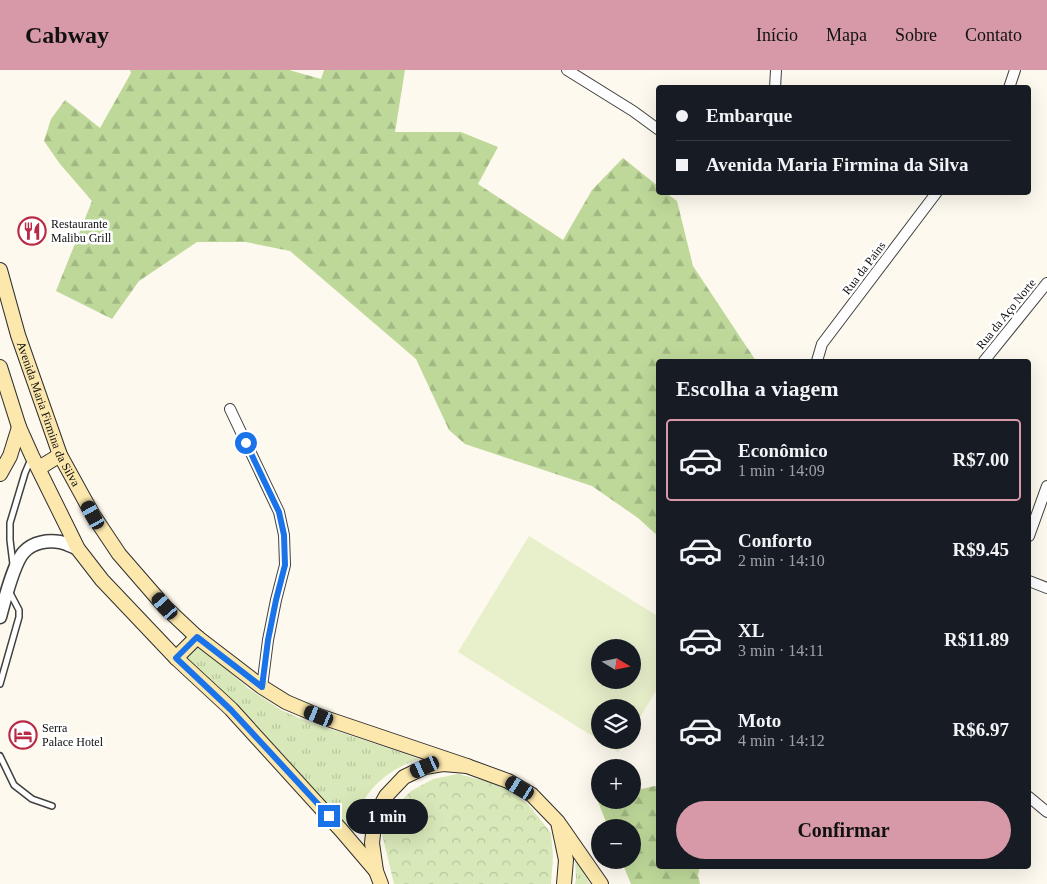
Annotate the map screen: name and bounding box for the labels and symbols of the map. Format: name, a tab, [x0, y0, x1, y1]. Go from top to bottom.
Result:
restaurant icon: Restaurante Malibu Grill	[17, 216, 47, 246]
place label: Restaurante Malibu Grill	[51, 217, 112, 245]
street label: Rua da Pains	[840, 239, 889, 297]
street label: Rua da Aço Norte	[973, 276, 1039, 352]
street label: Avenida Maria Firmina da Silva	[14, 340, 83, 489]
route start	[235, 432, 257, 454]
car	[79, 498, 106, 532]
car	[149, 590, 180, 622]
north arrow	[591, 639, 641, 689]
car	[302, 703, 335, 729]
hotel icon: Serra Palace Hotel	[8, 720, 38, 750]
place label: Serra Palace Hotel	[42, 721, 104, 749]
car	[408, 754, 441, 780]
car	[503, 774, 536, 802]
callout: 1 min	[346, 798, 429, 834]
route end	[318, 805, 340, 827]

